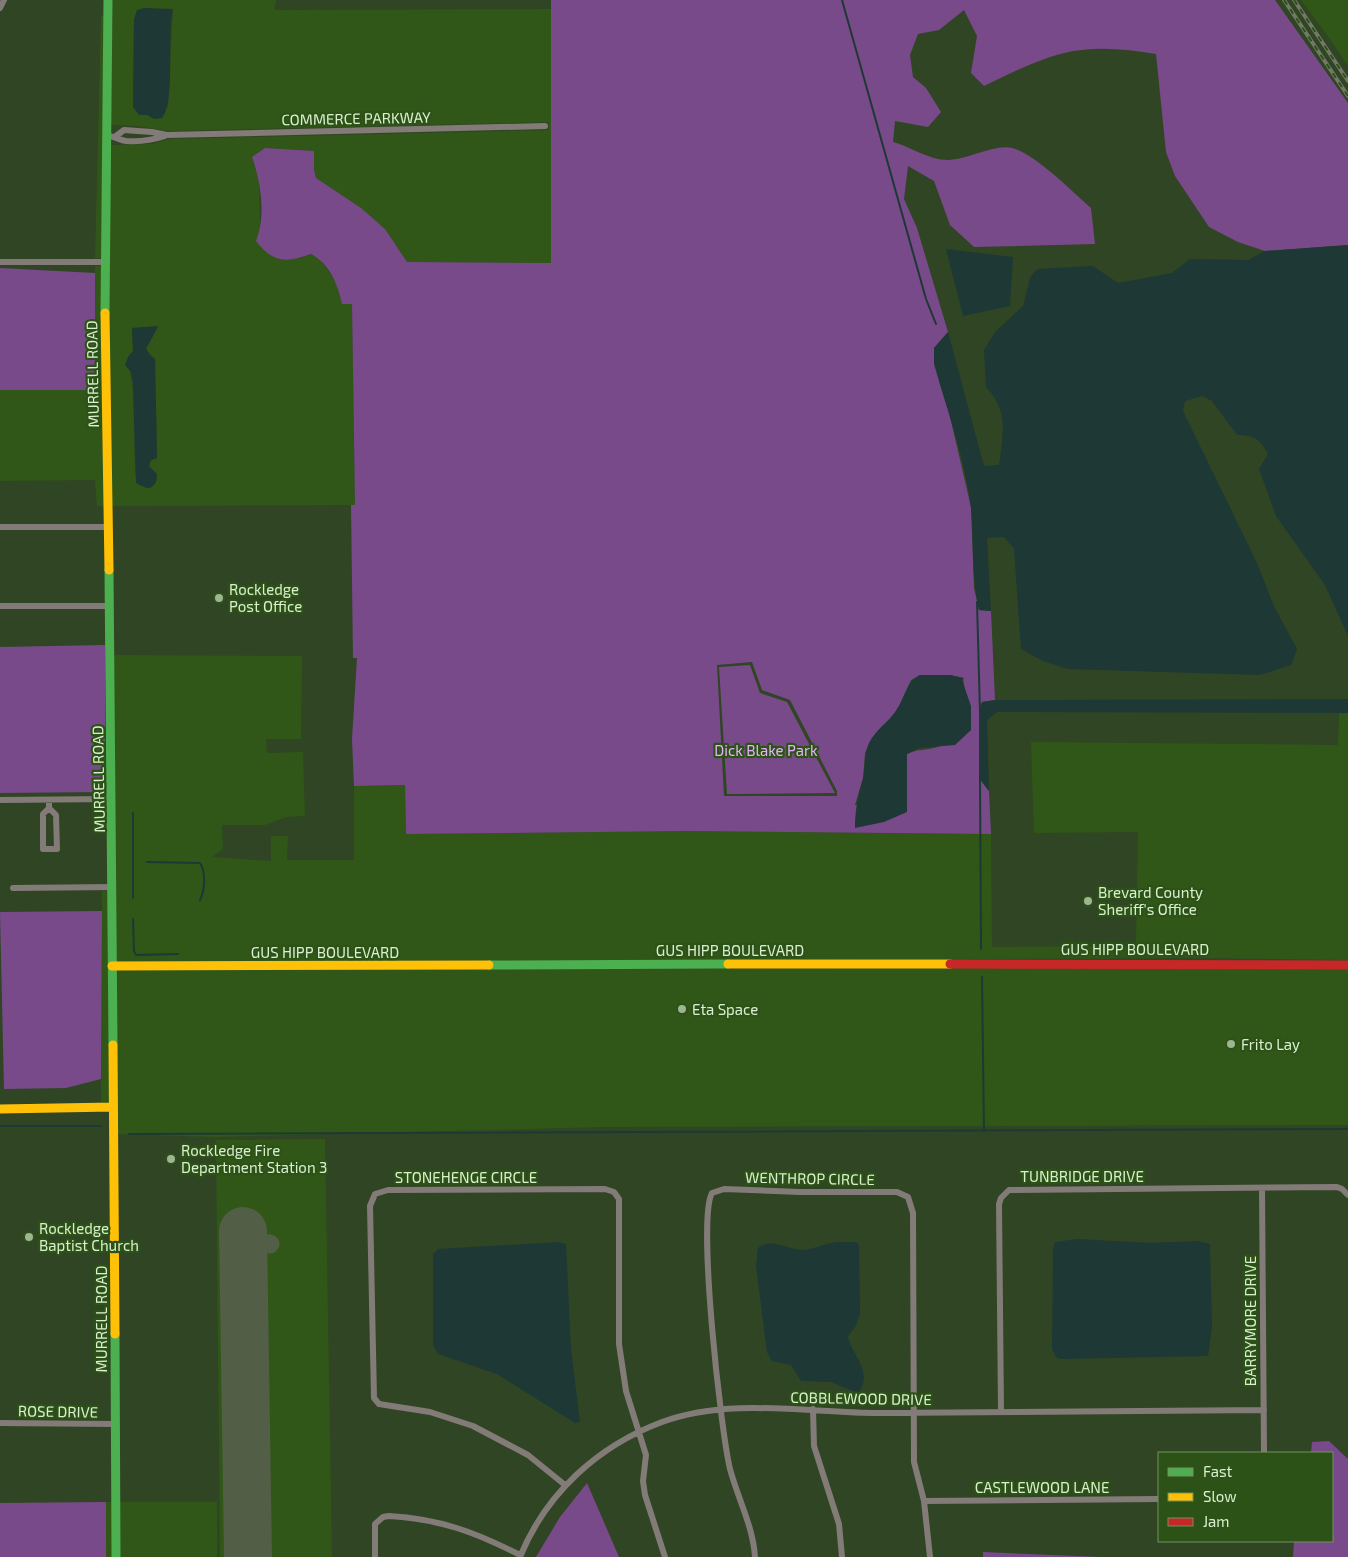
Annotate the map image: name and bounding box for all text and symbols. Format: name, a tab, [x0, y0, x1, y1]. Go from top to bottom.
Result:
street label: COMMERCE PARKWAY	[281, 108, 431, 128]
street label: MURRELL ROAD	[82, 320, 102, 428]
place label: Rockledge Post Office	[229, 580, 302, 615]
marker: Rockledge Post Office	[213, 592, 225, 604]
street label: MURRELL ROAD	[88, 725, 108, 833]
park label: Dick Blake Park	[714, 741, 818, 759]
place label: Brevard County Sheriff's Office	[1098, 883, 1203, 918]
marker: Brevard County Sheriff's Office	[1082, 895, 1094, 907]
street label: GUS HIPP BOULEVARD	[1061, 940, 1209, 958]
street label: GUS HIPP BOULEVARD	[656, 941, 804, 959]
street label: GUS HIPP BOULEVARD	[251, 943, 399, 961]
place label: Eta Space	[692, 1000, 758, 1018]
marker: Eta Space	[676, 1003, 688, 1015]
place label: Frito Lay	[1241, 1035, 1300, 1053]
marker: Frito Lay	[1225, 1038, 1237, 1050]
place label: Rockledge Fire Department Station 3	[181, 1141, 327, 1176]
marker: Rockledge Fire Department Station 3	[165, 1153, 177, 1165]
street label: TUNBRIDGE DRIVE	[1020, 1167, 1144, 1185]
street label: STONEHENGE CIRCLE	[395, 1168, 537, 1186]
street label: WENTHROP CIRCLE	[745, 1168, 875, 1188]
place label: Rockledge Baptist Church	[39, 1219, 139, 1254]
marker: Rockledge Baptist Church	[23, 1231, 35, 1243]
street label: BARRYMORE DRIVE	[1241, 1256, 1259, 1386]
street label: MURRELL ROAD	[92, 1265, 110, 1373]
street label: COBBLEWOOD DRIVE	[790, 1388, 932, 1408]
street label: ROSE DRIVE	[18, 1401, 98, 1421]
legend	[1158, 1452, 1333, 1542]
text: Fast	[1203, 1462, 1233, 1480]
street label: CASTLEWOOD LANE	[975, 1478, 1109, 1496]
text: Slow	[1203, 1487, 1237, 1505]
text: Jam	[1203, 1512, 1229, 1530]

